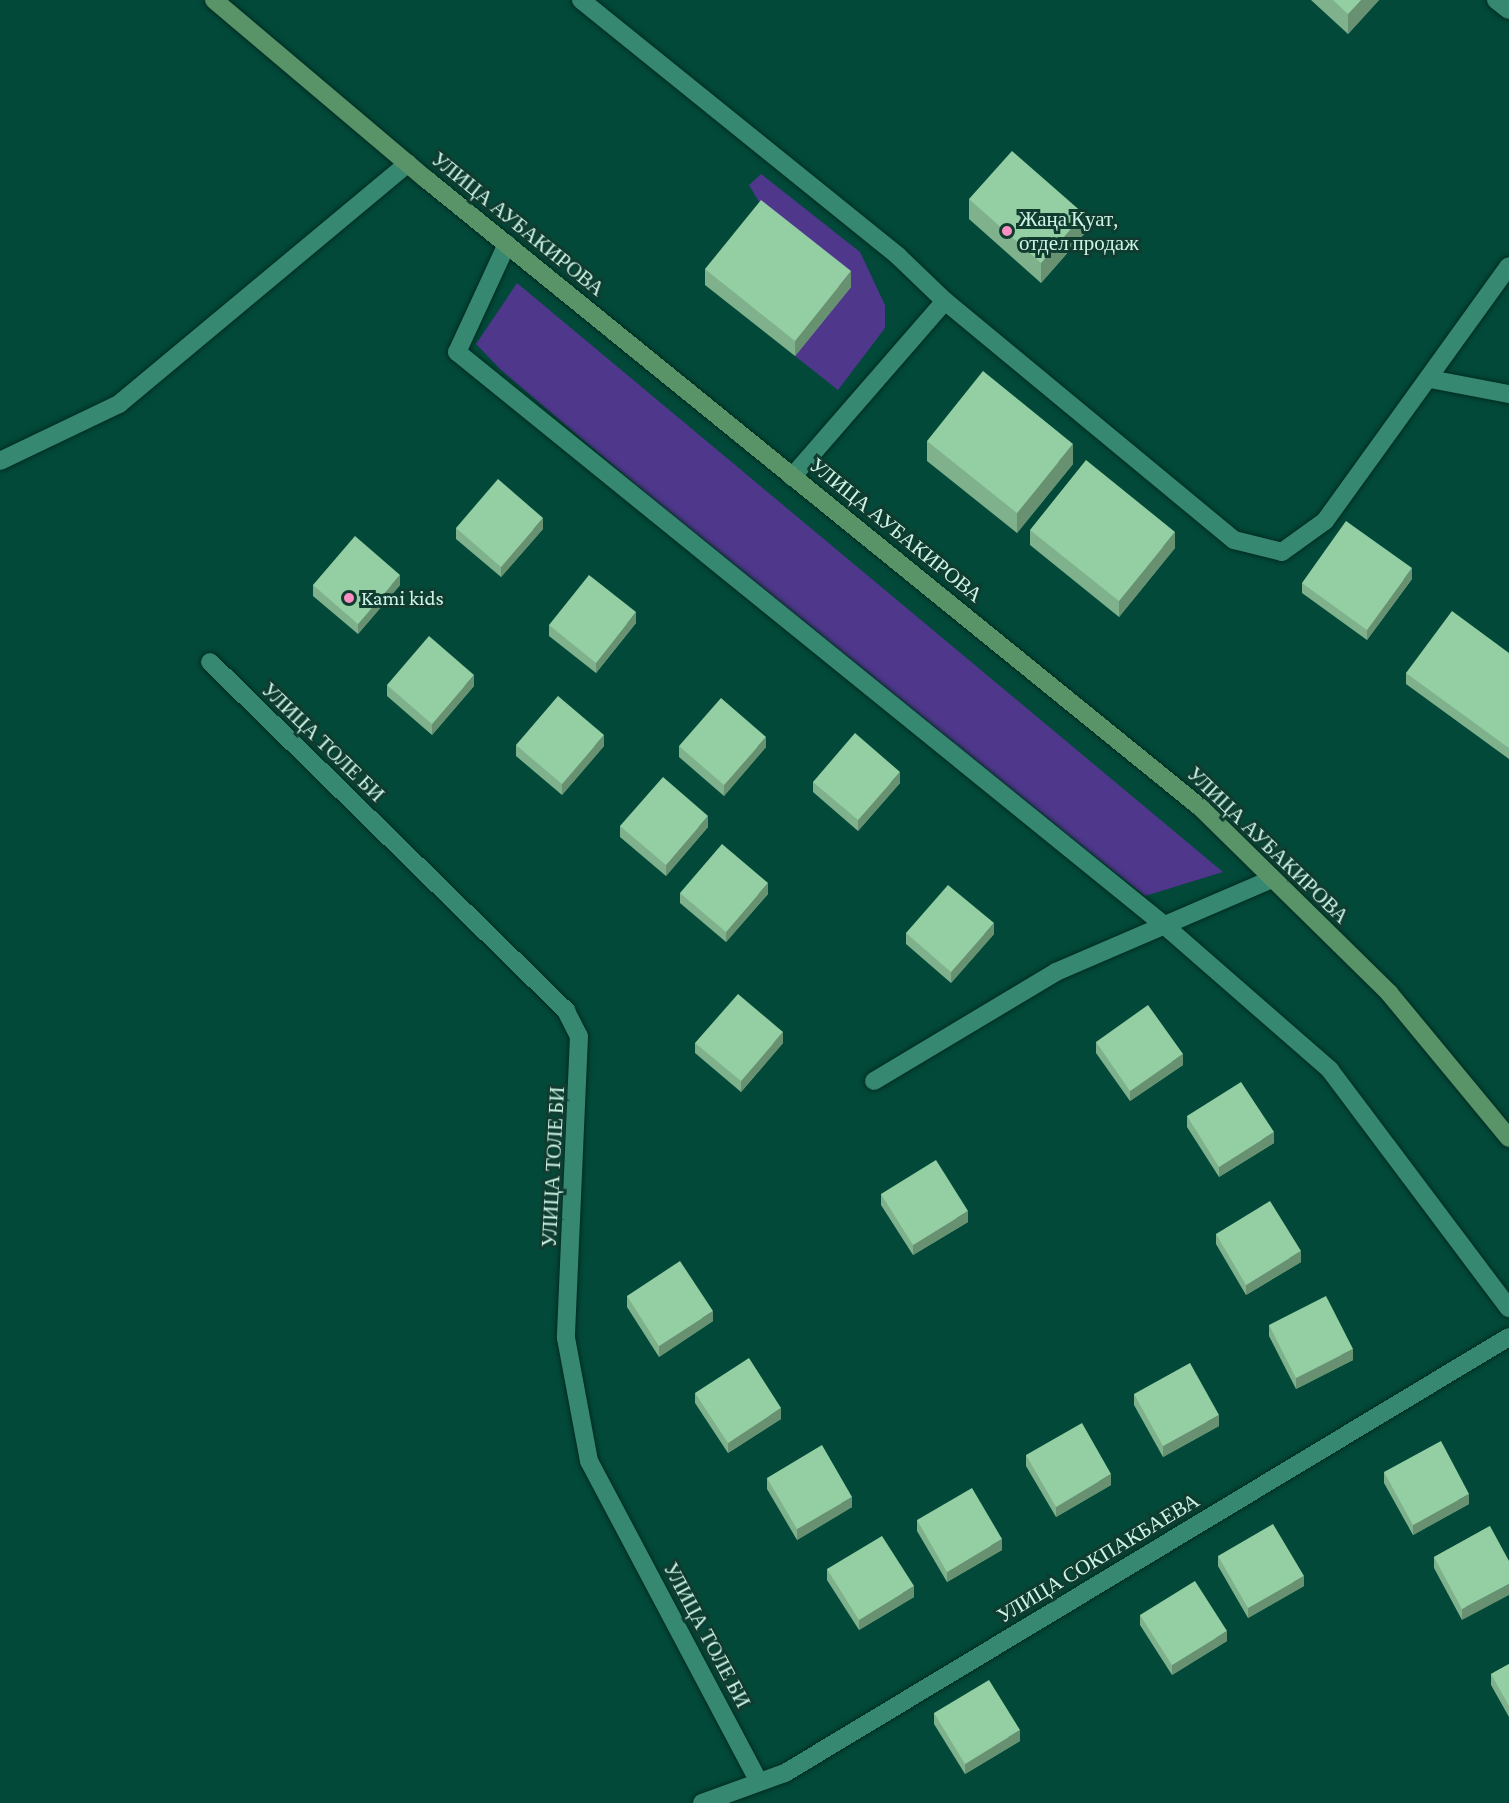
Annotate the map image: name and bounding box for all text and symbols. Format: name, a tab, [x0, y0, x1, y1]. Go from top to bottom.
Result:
street label: УЛИЦА АУБАКИРОВА	[426, 146, 610, 302]
place label: Жаңа Қуат, отдел продаж	[1019, 206, 1139, 256]
marker: Жаңа Қуат, отдел продаж	[1000, 224, 1014, 238]
street label: УЛИЦА АУБАКИРОВА	[804, 452, 988, 608]
place label: Kami kids	[361, 585, 444, 611]
marker: Kami kids	[342, 591, 356, 605]
street label: УЛИЦА ТОЛЕ БИ	[256, 677, 390, 807]
street label: УЛИЦА АУБАКИРОВА	[1182, 761, 1354, 929]
street label: УЛИЦА ТОЛЕ БИ	[536, 1086, 570, 1248]
street label: УЛИЦА СОКПАКБАЕВА	[992, 1488, 1204, 1628]
street label: УЛИЦА ТОЛЕ БИ	[658, 1558, 756, 1712]

